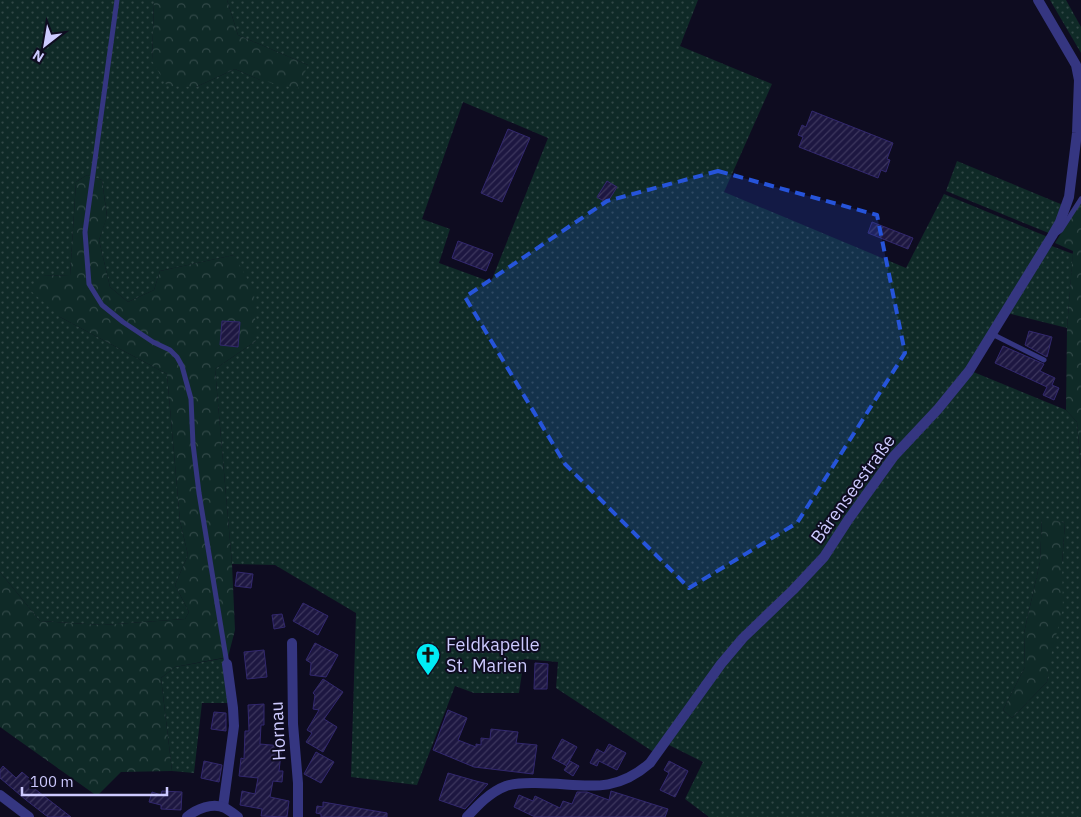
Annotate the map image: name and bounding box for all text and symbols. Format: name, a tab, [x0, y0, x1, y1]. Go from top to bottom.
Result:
north arrow	[20, 20, 70, 70]
text: N	[29, 46, 47, 66]
street label: Bärenseestraße	[805, 430, 900, 548]
place label: Feldkapelle St. Marien	[446, 633, 540, 677]
church icon: Feldkapelle St. Marien	[415, 642, 441, 676]
street label: Hornau	[264, 701, 291, 761]
scale bar	[22, 764, 168, 796]
text: 100 m	[30, 772, 74, 791]

